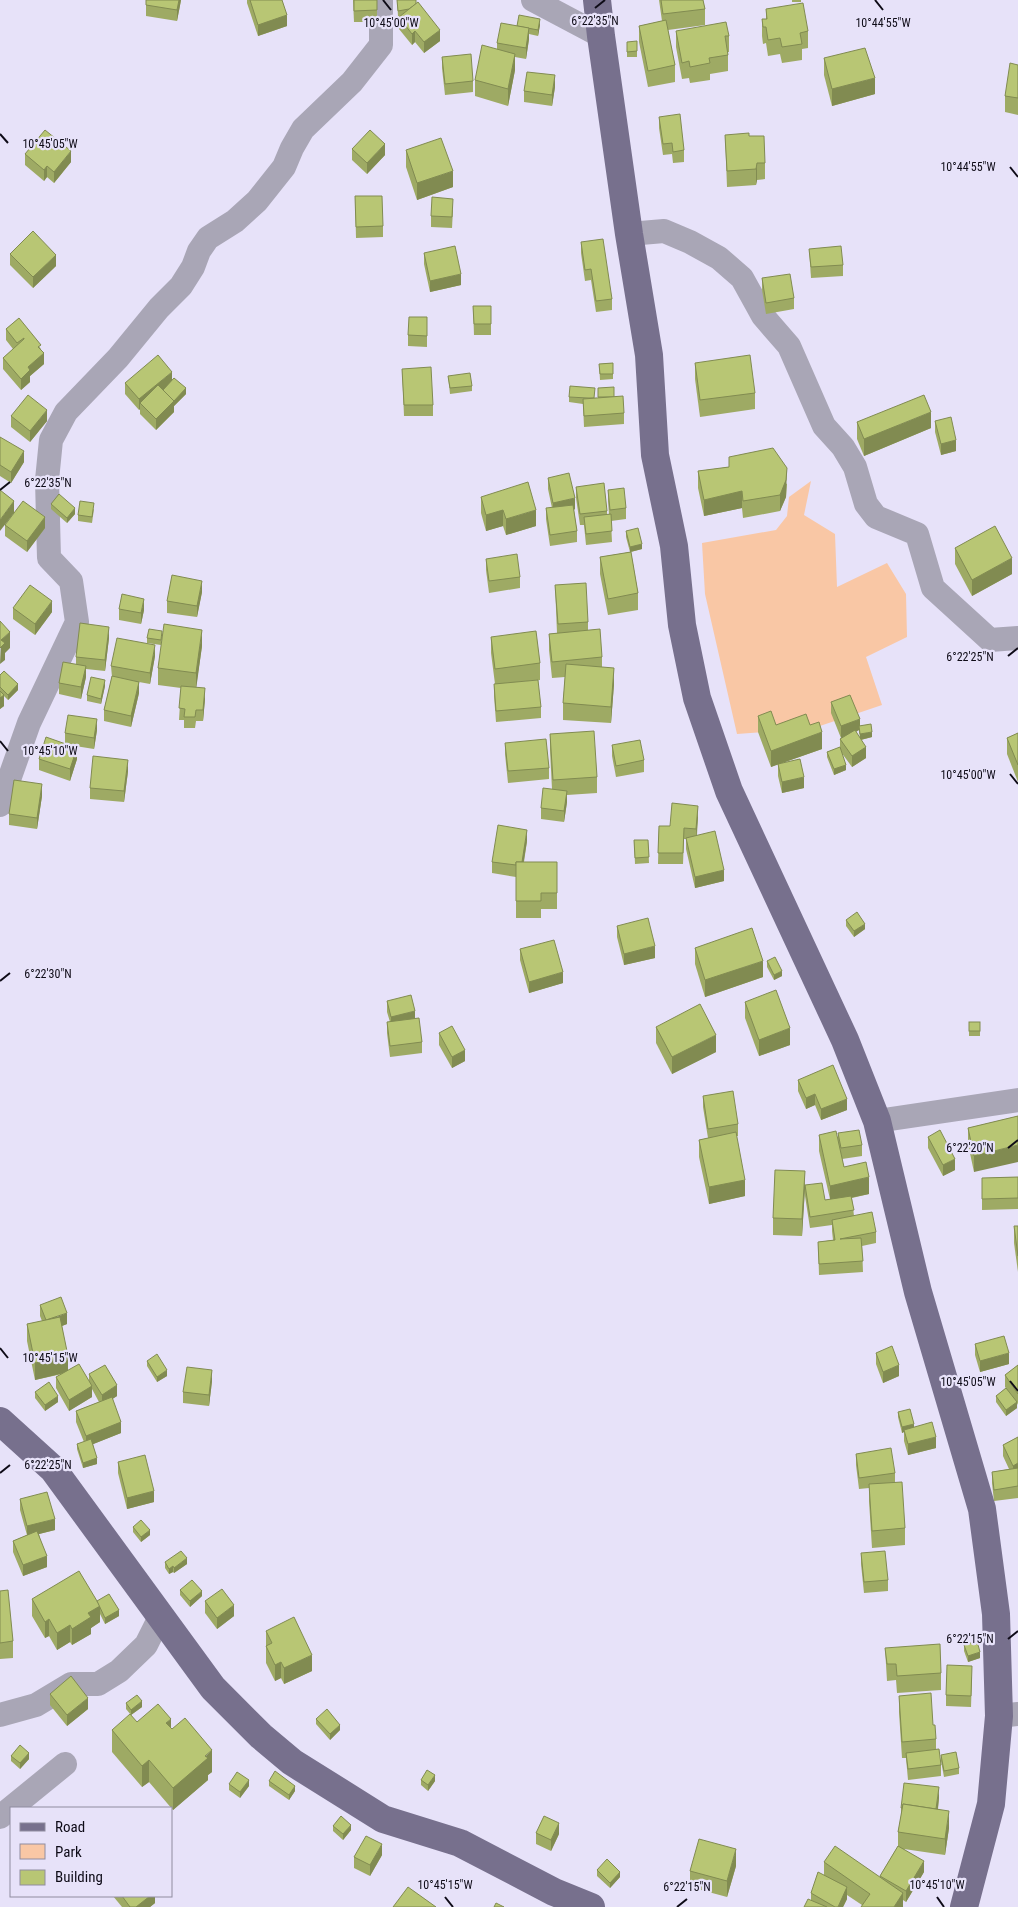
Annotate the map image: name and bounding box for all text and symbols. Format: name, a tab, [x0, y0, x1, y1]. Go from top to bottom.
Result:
text: 6°22'35"N	[571, 14, 619, 28]
text: 10°45'00"W	[363, 16, 419, 30]
text: 10°44'55"W	[855, 16, 911, 30]
text: 10°45'05"W	[22, 137, 78, 151]
text: 10°44'55"W	[940, 160, 996, 174]
text: 6°22'35"N	[24, 476, 72, 490]
text: 6°22'25"N	[946, 650, 994, 664]
text: 10°45'10"W	[22, 744, 78, 758]
text: 10°45'00"W	[940, 768, 996, 782]
text: 6°22'30"N	[24, 967, 72, 981]
text: 6°22'20"N	[946, 1141, 994, 1155]
text: 10°45'15"W	[22, 1351, 78, 1365]
text: 10°45'05"W	[940, 1375, 996, 1389]
text: 6°22'25"N	[24, 1458, 72, 1472]
text: 6°22'15"N	[946, 1632, 994, 1646]
legend	[10, 1807, 172, 1897]
text: Road	[55, 1818, 85, 1836]
text: Park	[55, 1843, 82, 1861]
text: Building	[55, 1868, 103, 1886]
text: 10°45'15"W	[417, 1878, 473, 1892]
text: 10°45'10"W	[909, 1878, 965, 1892]
text: 6°22'15"N	[663, 1880, 711, 1894]

